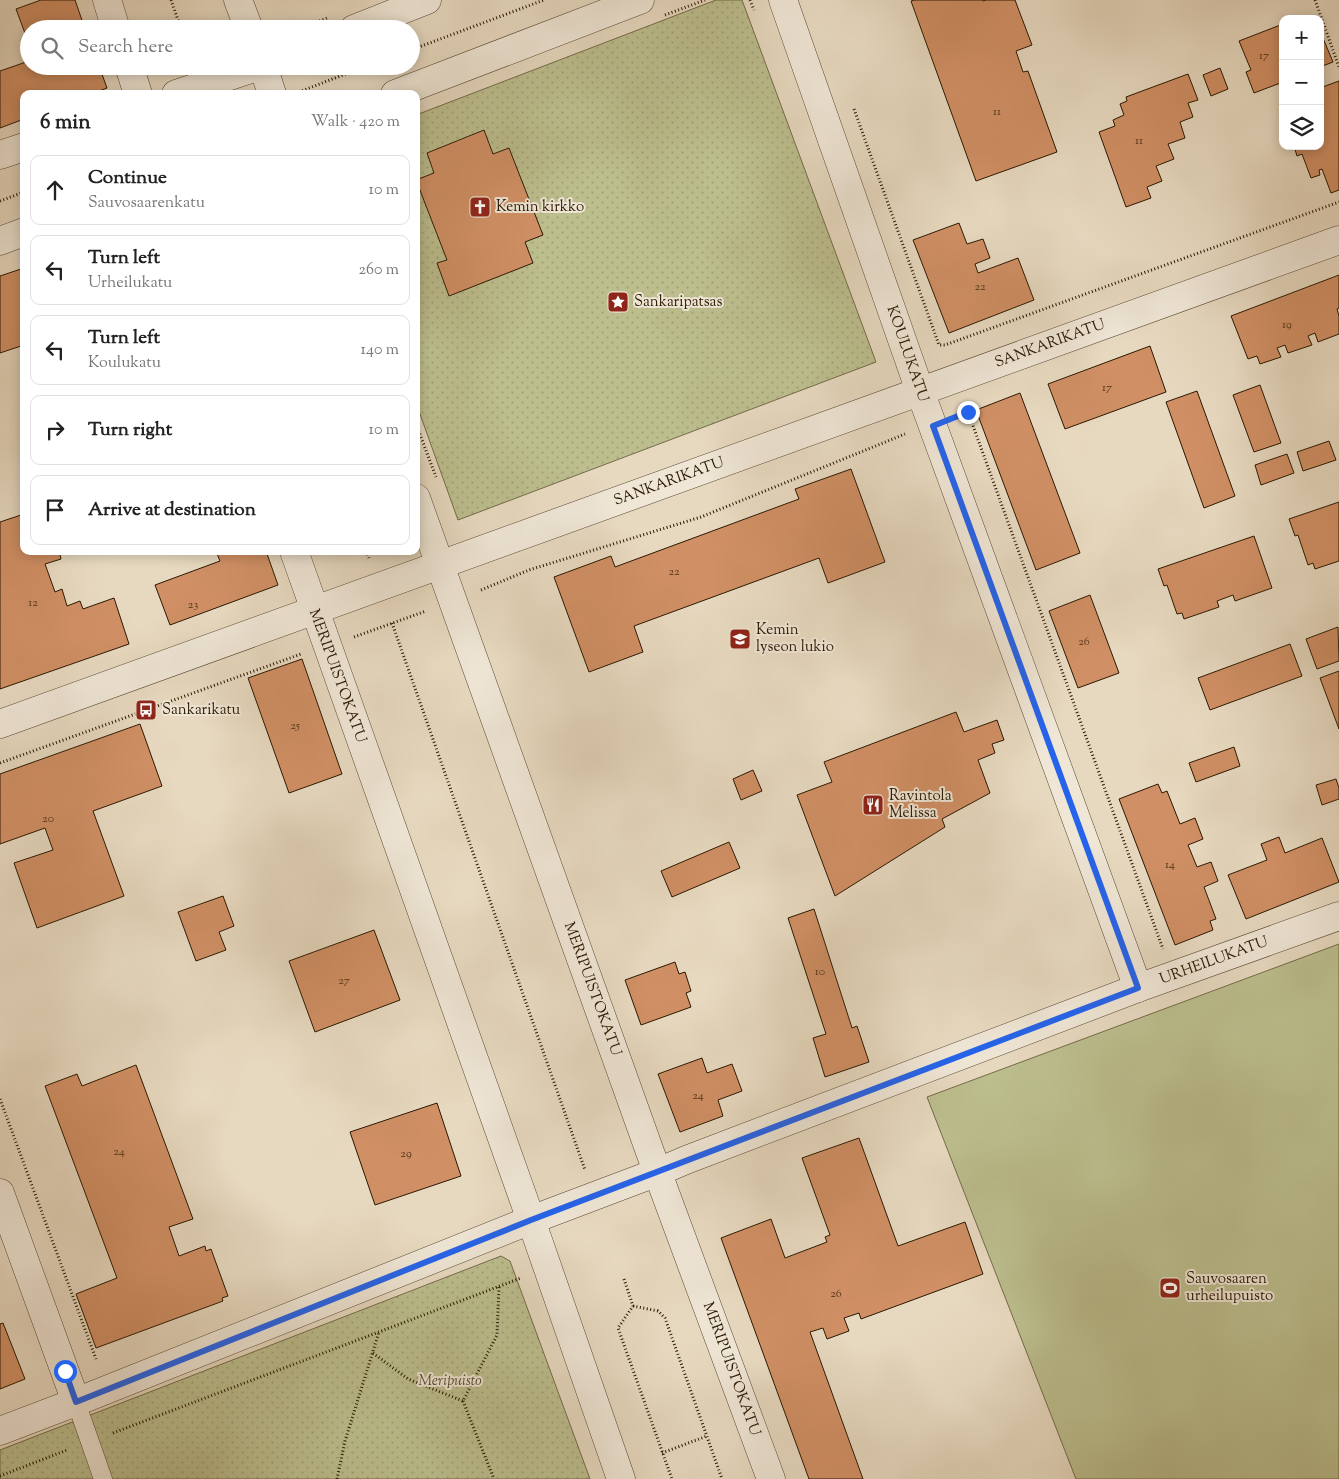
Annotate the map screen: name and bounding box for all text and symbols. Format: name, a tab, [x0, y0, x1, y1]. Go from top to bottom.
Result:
map controls	[1279, 15, 1324, 150]
button: +	[1279, 15, 1324, 60]
search box	[20, 20, 420, 75]
icon: search	[38, 34, 66, 62]
text: Search here	[78, 34, 173, 61]
house number: 17	[1259, 47, 1269, 65]
button: −	[1279, 60, 1324, 105]
house number: 11	[993, 103, 1001, 121]
button: layers	[1279, 105, 1324, 150]
text: 6 min	[40, 108, 91, 138]
text: Walk · 420 m	[311, 111, 400, 134]
house number: 11	[1135, 132, 1143, 150]
text: Continue	[88, 165, 167, 192]
icon: ahead	[41, 176, 69, 204]
text: 10 m	[369, 179, 399, 202]
text: Sauvosaarenkatu	[88, 192, 205, 215]
church icon: Kemin kirkko	[468, 195, 492, 219]
place label: Kemin kirkko	[496, 197, 584, 218]
text: Turn left	[88, 245, 160, 272]
icon: left	[41, 256, 69, 284]
text: 260 m	[358, 259, 399, 282]
text: Urheilukatu	[88, 272, 172, 295]
house number: 22	[974, 278, 986, 296]
place icon: Sankaripatsas	[606, 290, 630, 314]
place label: Sankaripatsas	[634, 292, 722, 313]
street label: KOULUKATU	[881, 303, 933, 405]
street label: SANKARIKATU	[992, 314, 1108, 374]
house number: 19	[1282, 316, 1292, 334]
text: Turn left	[88, 325, 160, 352]
icon: left	[41, 336, 69, 364]
text: 140 m	[361, 339, 399, 362]
text: Koulukatu	[88, 352, 161, 375]
house number: 17	[1102, 379, 1112, 397]
route end	[957, 401, 980, 424]
icon: right	[41, 416, 69, 444]
text: Turn right	[88, 417, 172, 444]
text: 10 m	[369, 419, 399, 442]
street label: SANKARIKATU	[611, 452, 727, 512]
icon: arrive	[41, 496, 69, 524]
text: Arrive at destination	[88, 497, 256, 524]
house number: 22	[668, 563, 680, 581]
house number: 12	[28, 594, 38, 612]
house number: 23	[188, 596, 198, 614]
street label: MERIPUISTOKATU	[303, 606, 371, 746]
place label: Kemin lyseon lukio	[756, 620, 834, 658]
school or university icon: Kemin lyseon lukio	[728, 627, 752, 651]
house number: 26	[1078, 633, 1090, 651]
bus stop icon: Sankarikatu	[134, 698, 158, 722]
place label: Sankarikatu	[162, 700, 241, 721]
house number: 25	[290, 717, 300, 735]
place label: Ravintola Melissa	[889, 786, 952, 824]
restaurant icon: Ravintola Melissa	[861, 793, 885, 817]
house number: 20	[42, 810, 54, 828]
house number: 14	[1165, 856, 1175, 874]
street label: MERIPUISTOKATU	[558, 919, 626, 1059]
street label: URHEILUKATU	[1157, 932, 1271, 990]
house number: 10	[815, 963, 825, 981]
house number: 27	[338, 972, 350, 990]
house number: 24	[692, 1087, 704, 1105]
house number: 24	[113, 1143, 125, 1161]
house number: 29	[400, 1145, 412, 1163]
place label: Sauvosaaren urheilupuisto	[1186, 1269, 1273, 1307]
sports icon: Sauvosaaren urheilupuisto	[1158, 1276, 1182, 1300]
house number: 26	[830, 1285, 842, 1303]
street label: MERIPUISTOKATU	[697, 1299, 765, 1439]
route start	[54, 1360, 77, 1383]
park label: Meripuisto	[418, 1371, 482, 1392]

